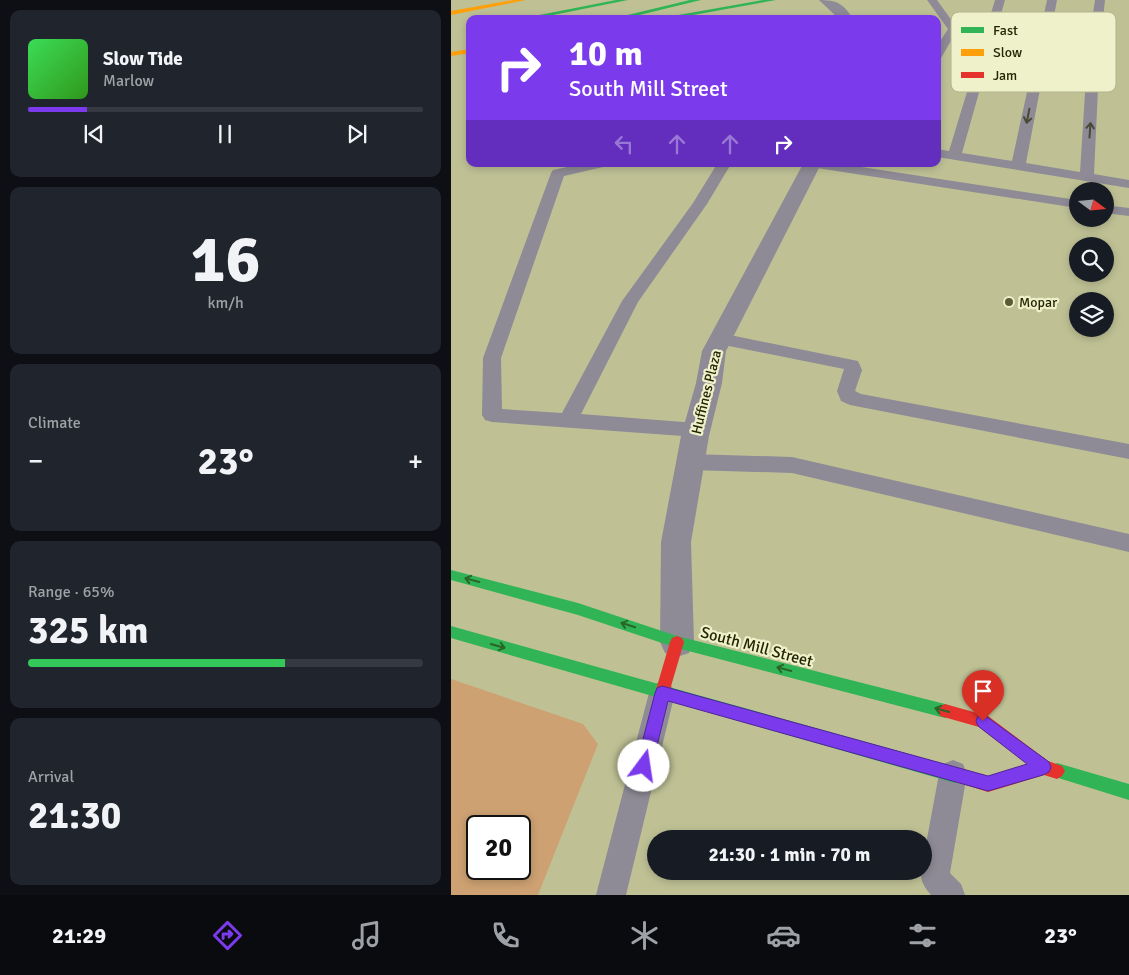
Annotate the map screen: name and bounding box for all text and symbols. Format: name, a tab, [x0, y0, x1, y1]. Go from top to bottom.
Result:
legend	[951, 12, 1116, 92]
text: Fast	[993, 22, 1018, 39]
text: 10 m	[569, 32, 643, 75]
icon: right	[486, 35, 551, 100]
text: Slow	[993, 44, 1022, 61]
text: Slow Tide	[103, 47, 183, 71]
text: Jam	[993, 67, 1017, 84]
text: Marlow	[103, 71, 154, 91]
text: South Mill Street	[569, 75, 728, 102]
one-way arrow	[1023, 108, 1032, 124]
icon: previous	[80, 120, 108, 148]
icon: pause	[211, 120, 239, 148]
icon: next	[343, 120, 371, 148]
one-way arrow	[1086, 122, 1095, 138]
icon: left	[610, 130, 638, 158]
icon: ahead	[663, 130, 691, 158]
icon: ahead	[716, 130, 744, 158]
icon: right	[769, 130, 797, 158]
north arrow	[1069, 182, 1113, 228]
map controls	[1069, 182, 1114, 337]
text: 16	[190, 220, 261, 300]
button: search	[1069, 237, 1114, 282]
button: layers	[1069, 292, 1114, 337]
text: km/h	[207, 293, 244, 313]
place label: Mopar	[1019, 294, 1058, 311]
marker: Mopar	[1003, 296, 1015, 308]
street label: Huffines Plaza	[688, 348, 725, 436]
text: Climate	[28, 413, 81, 433]
text: 23°	[197, 438, 254, 485]
text: −	[28, 444, 43, 478]
text: +	[408, 444, 423, 478]
one-way arrow	[464, 575, 480, 585]
text: Range · 65%	[28, 582, 114, 602]
text: 325 km	[28, 607, 149, 654]
one-way arrow	[620, 620, 636, 630]
street label: South Mill Street	[698, 622, 815, 672]
one-way arrow	[489, 641, 505, 651]
one-way arrow	[777, 664, 793, 674]
pin	[962, 670, 1004, 721]
icon: arrive	[969, 677, 997, 705]
one-way arrow	[934, 705, 950, 714]
position arrow	[617, 739, 669, 791]
text: Arrival	[28, 767, 74, 787]
text: 21:30	[28, 792, 121, 839]
speed limit sign: 20	[466, 815, 531, 880]
text: 21:30 · 1 min · 70 m	[709, 843, 870, 867]
icon: directions	[210, 918, 245, 953]
icon: music	[349, 918, 384, 953]
icon: phone	[488, 918, 523, 953]
icon: climate	[627, 918, 662, 953]
icon: car	[766, 918, 801, 953]
icon: filters	[905, 918, 940, 953]
text: 21:29	[52, 922, 106, 949]
text: 23°	[1044, 922, 1077, 949]

